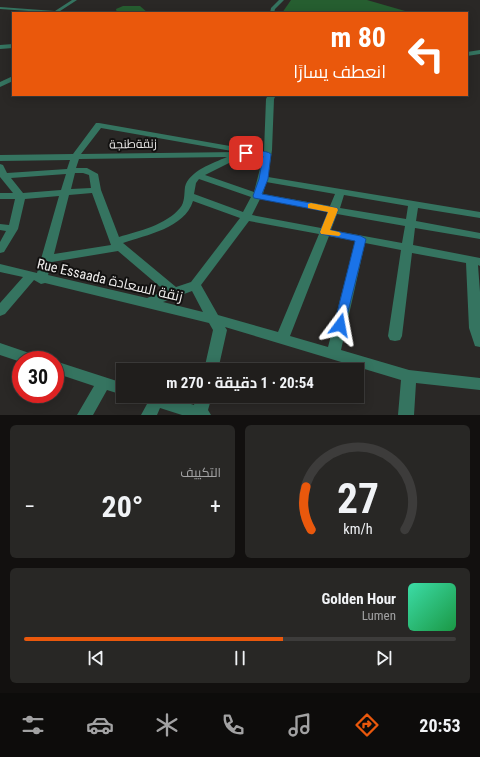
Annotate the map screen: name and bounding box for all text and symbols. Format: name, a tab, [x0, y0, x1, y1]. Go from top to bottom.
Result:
text: 80 m	[330, 21, 386, 54]
icon: left	[400, 28, 452, 80]
text: انعطف يسارًا	[293, 61, 386, 82]
pin	[229, 136, 263, 170]
street label: زنقةطنجة	[109, 137, 157, 151]
icon: arrive	[235, 142, 257, 164]
street label: Rue Essaada زنقة السعادة	[35, 255, 185, 305]
position arrow	[319, 304, 361, 346]
speed limit sign: 30	[12, 351, 64, 403]
text: 20:54 · 1 دقيقة · 270 m	[166, 374, 314, 392]
text: التكييف	[180, 465, 221, 480]
text: 27	[336, 473, 379, 522]
text: 20°	[102, 489, 144, 524]
text: −	[24, 494, 35, 519]
text: +	[210, 494, 221, 519]
text: km/h	[343, 520, 372, 536]
text: Golden Hour	[322, 590, 396, 608]
text: Lumen	[362, 608, 396, 623]
icon: previous	[85, 647, 107, 669]
icon: pause	[229, 647, 251, 669]
icon: next	[373, 647, 395, 669]
icon: filters	[19, 711, 47, 739]
icon: car	[86, 711, 114, 739]
icon: climate	[153, 711, 181, 739]
icon: phone	[219, 711, 247, 739]
icon: music	[286, 711, 314, 739]
icon: directions	[353, 711, 381, 739]
text: 20:53	[419, 715, 461, 736]

